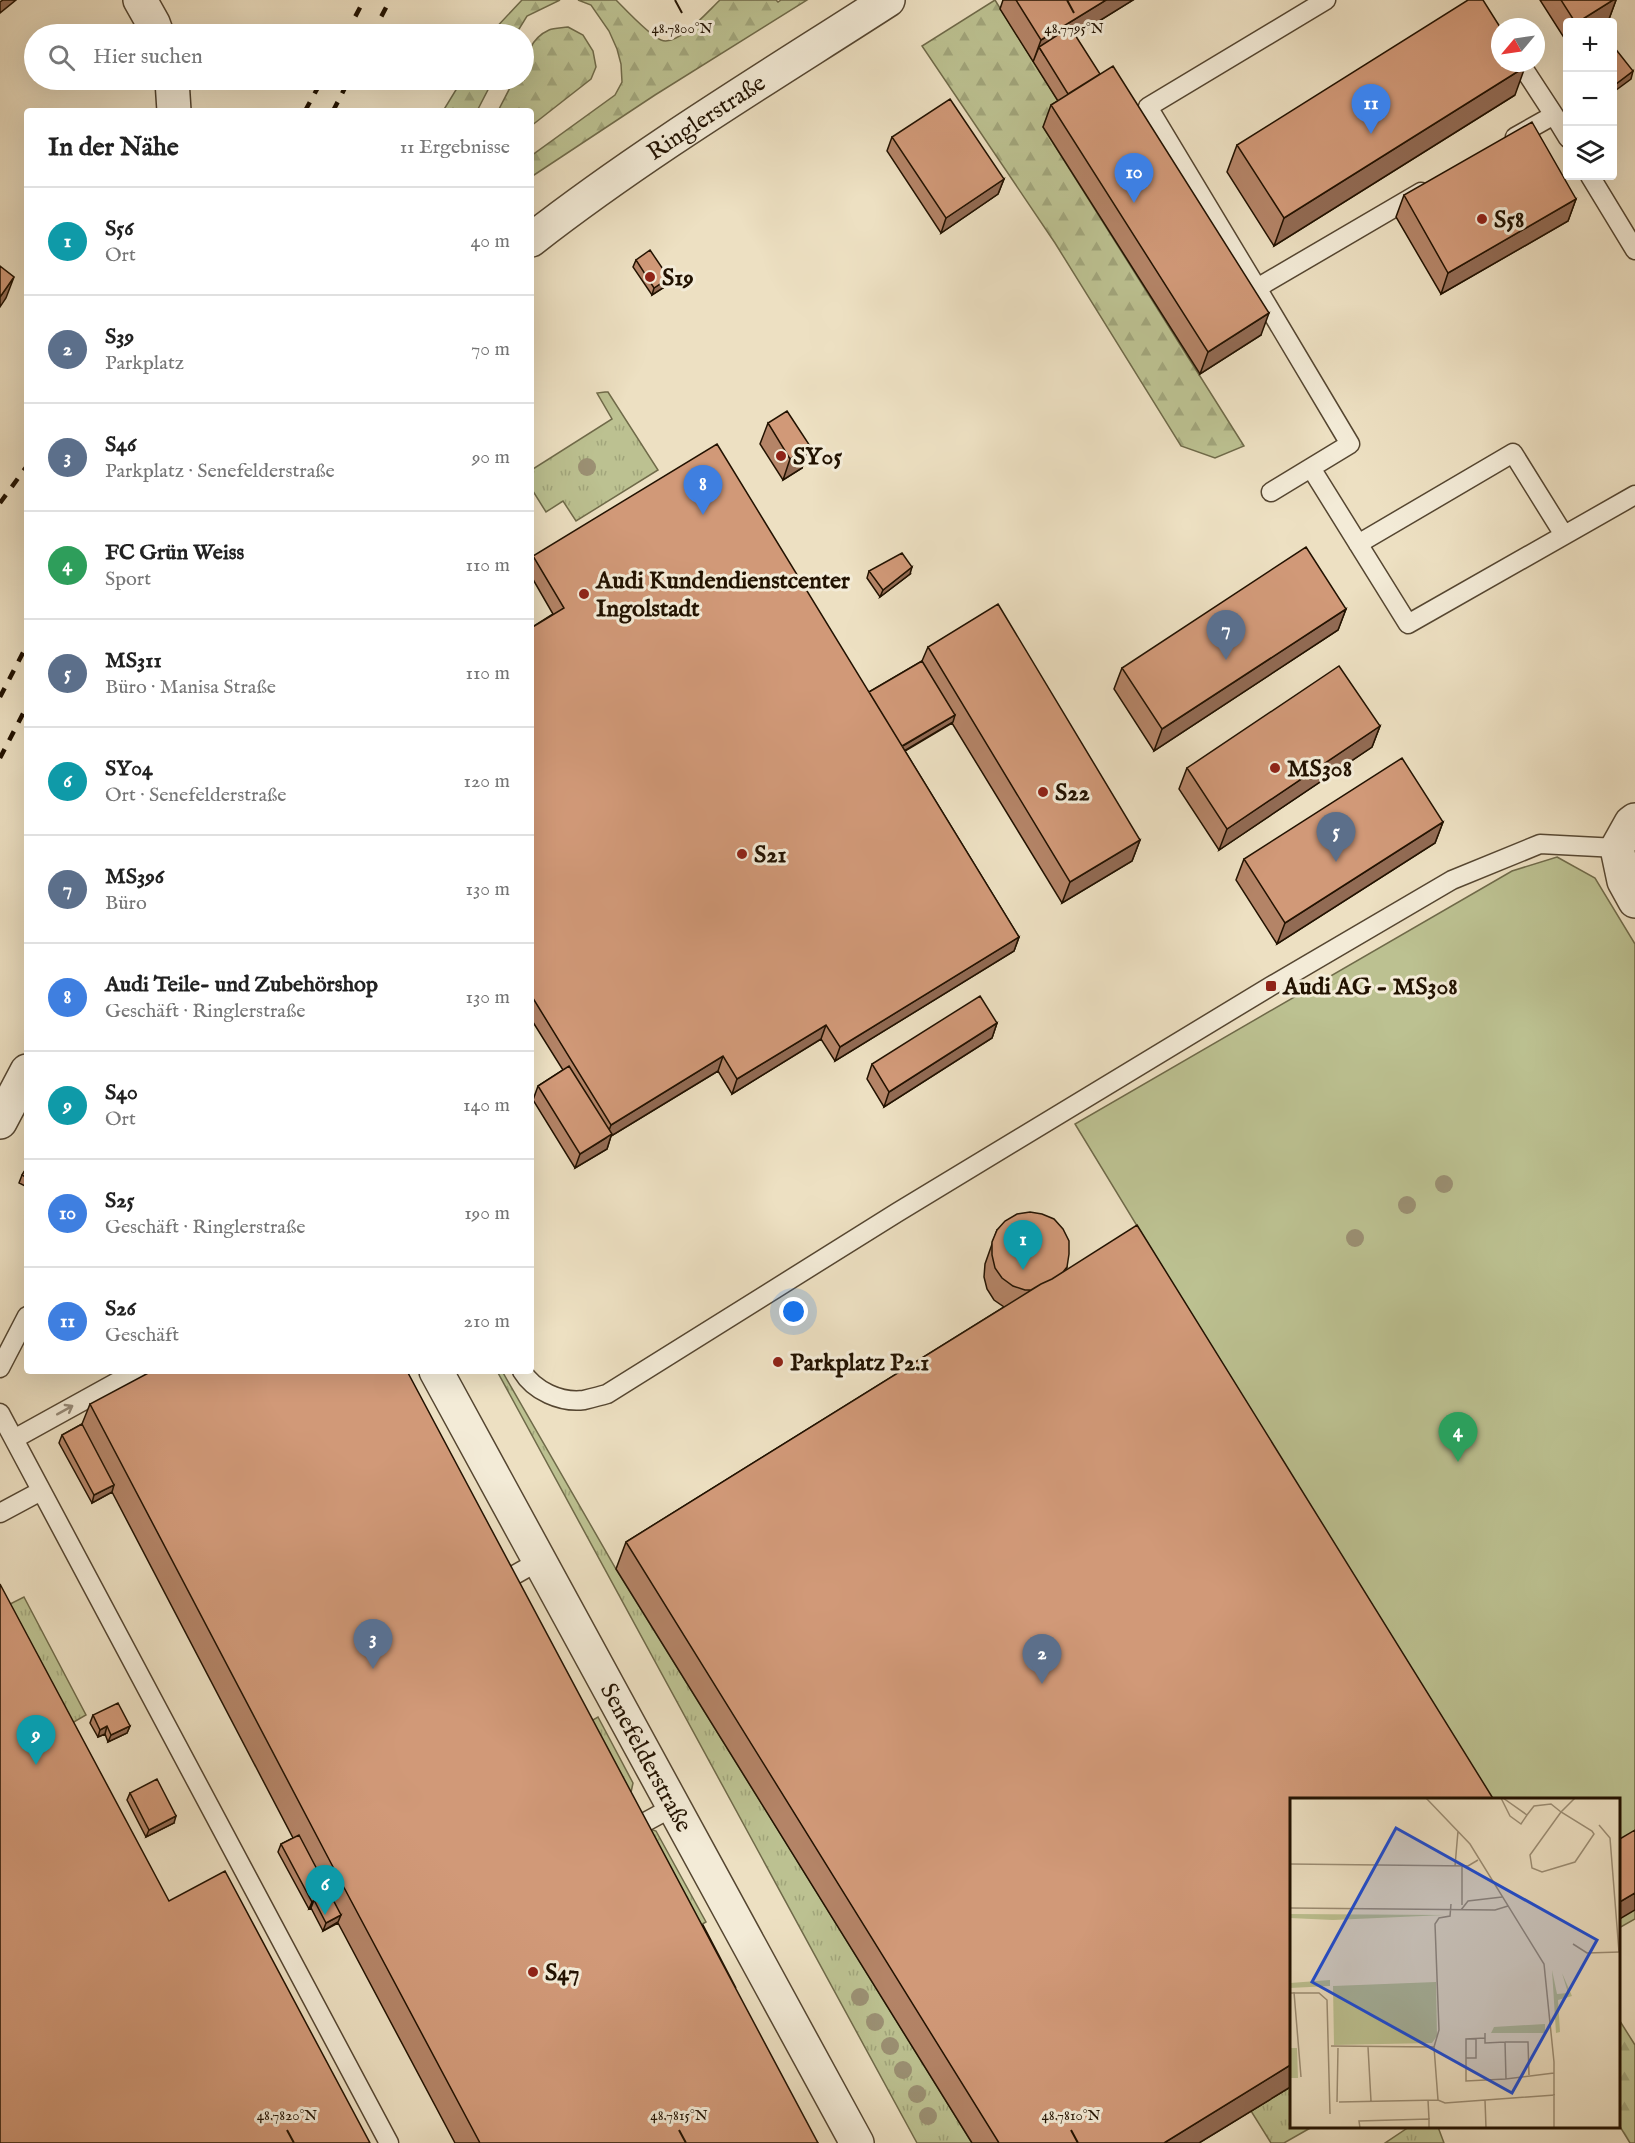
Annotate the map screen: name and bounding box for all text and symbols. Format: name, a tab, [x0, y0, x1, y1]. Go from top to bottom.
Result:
north arrow	[1491, 18, 1545, 72]
map controls	[1563, 18, 1617, 180]
button: +	[1563, 18, 1617, 72]
text: 48.7800°N	[651, 19, 713, 38]
text: 48.7795°N	[1044, 19, 1104, 38]
search box	[24, 24, 534, 90]
icon: search	[45, 41, 78, 74]
text: Hier suchen	[93, 43, 203, 71]
street label: Ringlerstraße	[641, 68, 772, 168]
button: −	[1563, 72, 1617, 126]
pin: 11	[1352, 84, 1390, 134]
button: layers	[1563, 126, 1617, 180]
text: In der Nähe	[48, 131, 179, 164]
text: 11 Ergebnisse	[400, 135, 510, 160]
pin: 10	[1114, 154, 1154, 203]
place label: S58	[1494, 205, 1524, 236]
marker: S58	[1475, 212, 1489, 226]
text: S56	[105, 215, 133, 243]
text: 1	[64, 229, 71, 254]
text: 40 m	[471, 229, 510, 254]
text: Ort	[105, 243, 136, 268]
place label: S19	[662, 263, 694, 294]
marker: S19	[643, 270, 657, 284]
text: S39	[105, 323, 134, 351]
text: 2	[63, 337, 72, 362]
text: 70 m	[471, 337, 510, 362]
text: Parkplatz	[105, 351, 184, 376]
text: S46	[105, 431, 136, 459]
place label: SY05	[793, 442, 842, 473]
text: 3	[64, 445, 71, 470]
text: 90 m	[472, 445, 510, 470]
marker: SY05	[774, 449, 788, 463]
text: Parkplatz · Senefelderstraße	[105, 459, 335, 484]
pin: 8	[684, 466, 722, 515]
text: FC Grün Weiss	[105, 539, 244, 567]
text: 4	[63, 553, 72, 578]
text: 110 m	[466, 553, 510, 578]
place label: Audi Kundendienstcenter Ingolstadt	[595, 566, 850, 625]
text: Sport	[105, 567, 151, 592]
marker: Audi Kundendienstcenter Ingolstadt	[577, 587, 591, 601]
pin: 7	[1206, 610, 1246, 660]
text: MS311	[105, 647, 162, 675]
text: 5	[64, 661, 71, 686]
text: 110 m	[466, 661, 510, 686]
text: Büro · Manisa Straße	[105, 675, 276, 700]
place label: MS308	[1287, 754, 1352, 785]
text: SY04	[105, 755, 153, 783]
marker: MS308	[1268, 761, 1282, 775]
text: 6	[63, 769, 72, 794]
text: 120 m	[464, 769, 510, 794]
place label: S22	[1055, 778, 1090, 809]
text: Ort · Senefelderstraße	[105, 783, 287, 808]
marker: S22	[1036, 785, 1050, 799]
pin: 5	[1316, 812, 1356, 862]
place label: S21	[754, 840, 787, 871]
marker: S21	[735, 847, 749, 861]
text: MS396	[105, 863, 164, 891]
text: 7	[63, 877, 72, 902]
text: 130 m	[465, 877, 510, 902]
text: Büro	[105, 891, 147, 916]
text: Audi Teile- und Zubehörshop	[105, 971, 378, 999]
place label: Audi AG - MS308	[1282, 972, 1458, 1003]
marker: Audi AG - MS308	[1264, 979, 1278, 993]
text: 8	[64, 985, 71, 1010]
text: 130 m	[465, 985, 510, 1010]
text: Geschäft · Ringlerstraße	[105, 999, 306, 1024]
text: S40	[105, 1079, 138, 1107]
text: 9	[63, 1093, 72, 1118]
text: 140 m	[463, 1093, 510, 1118]
text: Ort	[105, 1107, 136, 1132]
text: S25	[105, 1187, 135, 1215]
text: 10	[59, 1201, 76, 1226]
text: 190 m	[464, 1201, 510, 1226]
text: Geschäft · Ringlerstraße	[105, 1215, 306, 1240]
pin: 1	[1004, 1220, 1042, 1270]
text: S26	[105, 1295, 136, 1323]
your location	[779, 1297, 808, 1326]
text: 11	[60, 1309, 75, 1334]
text: 210 m	[464, 1309, 510, 1334]
text: Geschäft	[105, 1323, 179, 1348]
place label: Parkplatz P2.1	[790, 1348, 929, 1379]
marker: Parkplatz P2.1	[771, 1355, 785, 1369]
one-way arrow	[56, 1404, 73, 1416]
pin: 4	[1438, 1412, 1478, 1462]
pin: 3	[354, 1620, 392, 1669]
pin: 2	[1022, 1634, 1062, 1684]
street label: Senefelderstraße	[592, 1678, 698, 1838]
pin: 9	[16, 1716, 56, 1765]
inset map	[1290, 1798, 1620, 2128]
pin: 6	[306, 1866, 344, 1915]
place label: S47	[545, 1958, 580, 1989]
marker: S47	[526, 1965, 540, 1979]
text: 48.7820°N	[257, 2106, 317, 2125]
text: 48.7815°N	[650, 2106, 708, 2125]
text: 48.7810°N	[1041, 2106, 1101, 2125]

